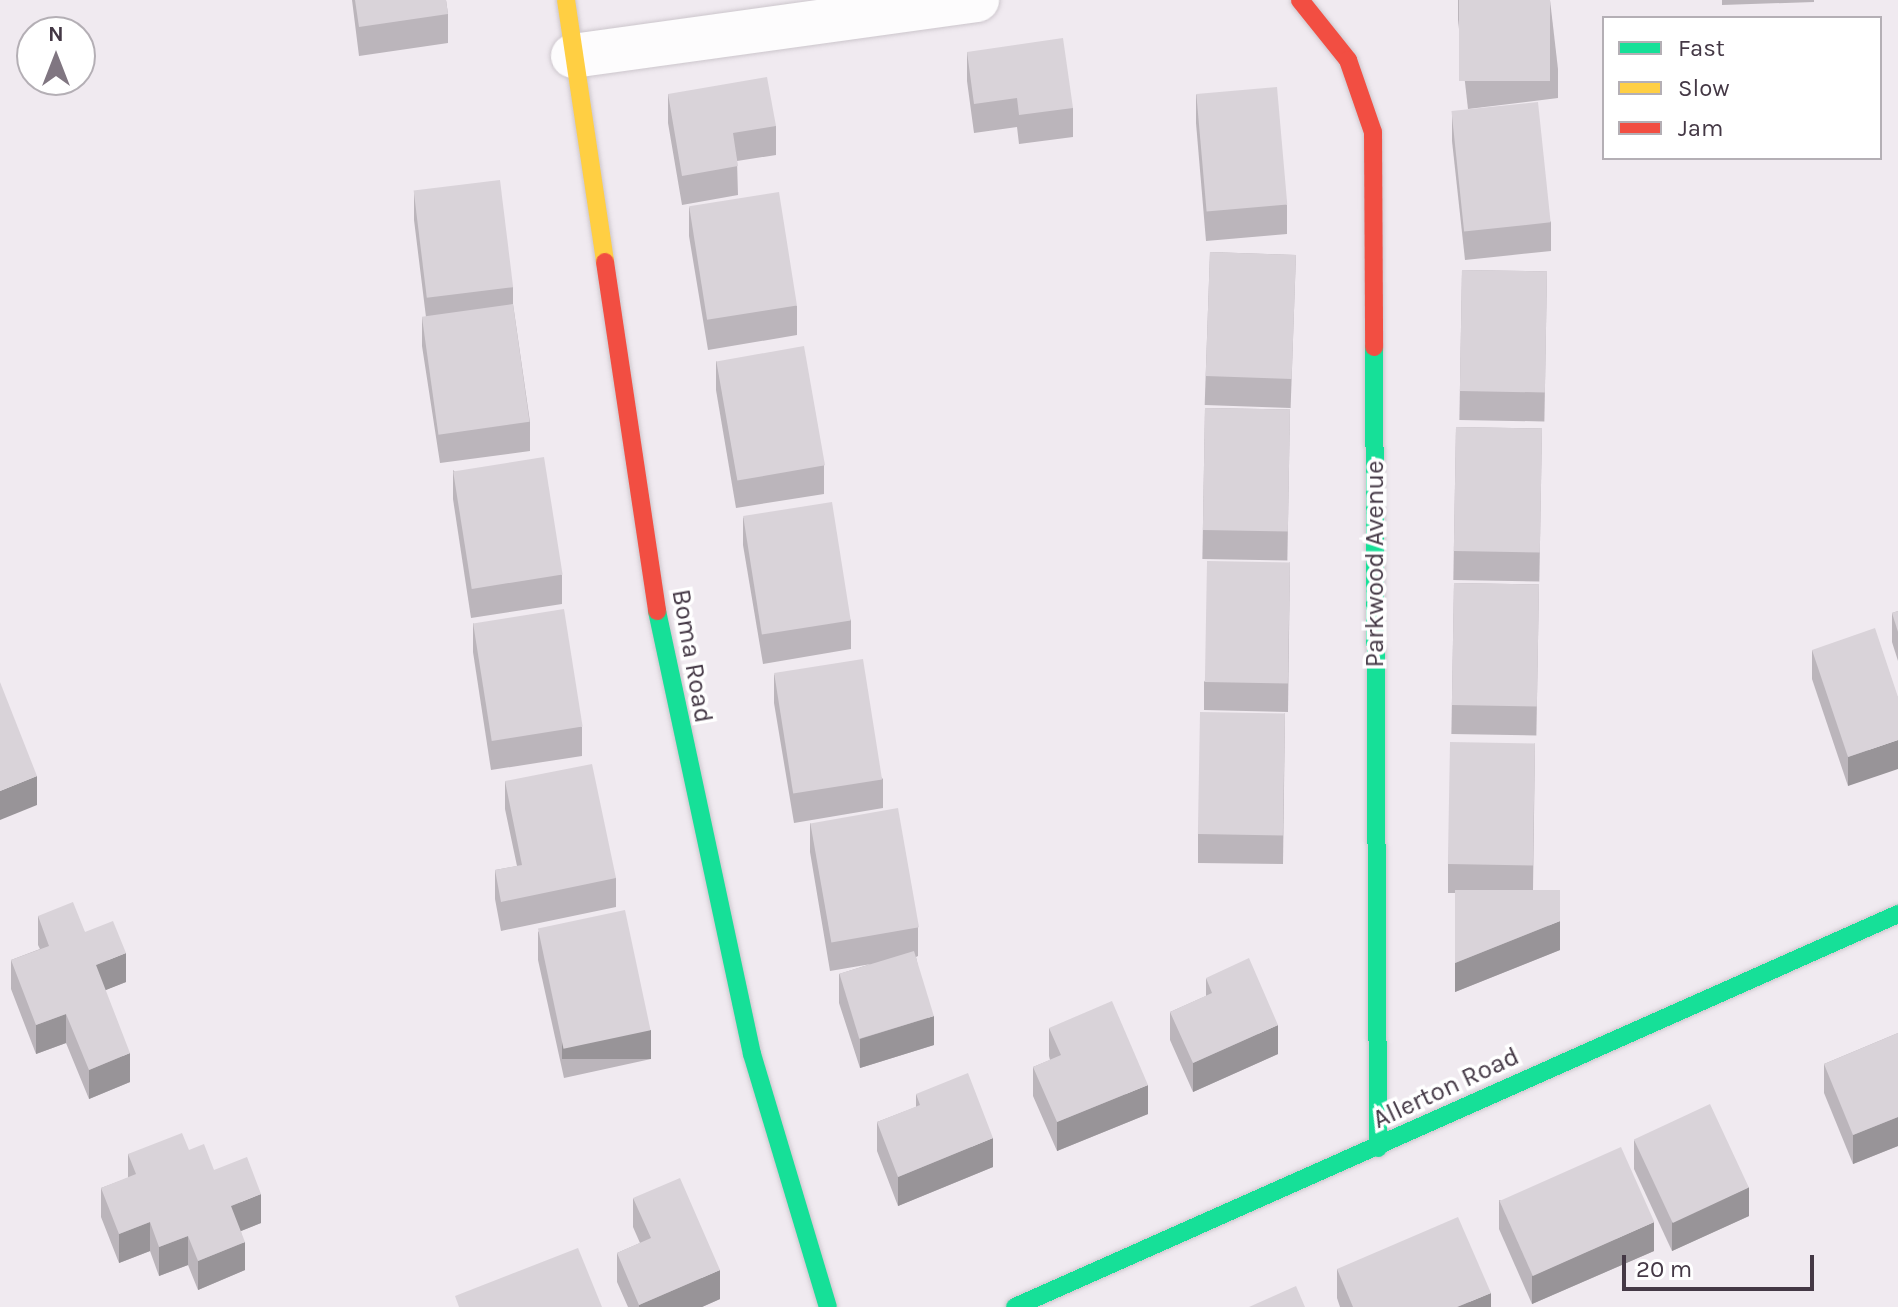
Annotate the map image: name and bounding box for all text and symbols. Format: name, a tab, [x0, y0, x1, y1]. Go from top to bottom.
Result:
north arrow	[16, 16, 96, 96]
legend	[1602, 16, 1882, 160]
text: N	[48, 21, 64, 47]
text: Fast	[1678, 34, 1725, 62]
text: Slow	[1678, 74, 1730, 102]
text: Jam	[1678, 114, 1723, 142]
street label: Parkwood Avenue	[1359, 460, 1391, 668]
street label: Boma Road	[665, 587, 719, 725]
street label: Allerton Road	[1368, 1040, 1524, 1136]
scale bar	[1626, 1239, 1818, 1289]
text: 20 m	[1636, 1255, 1692, 1283]

